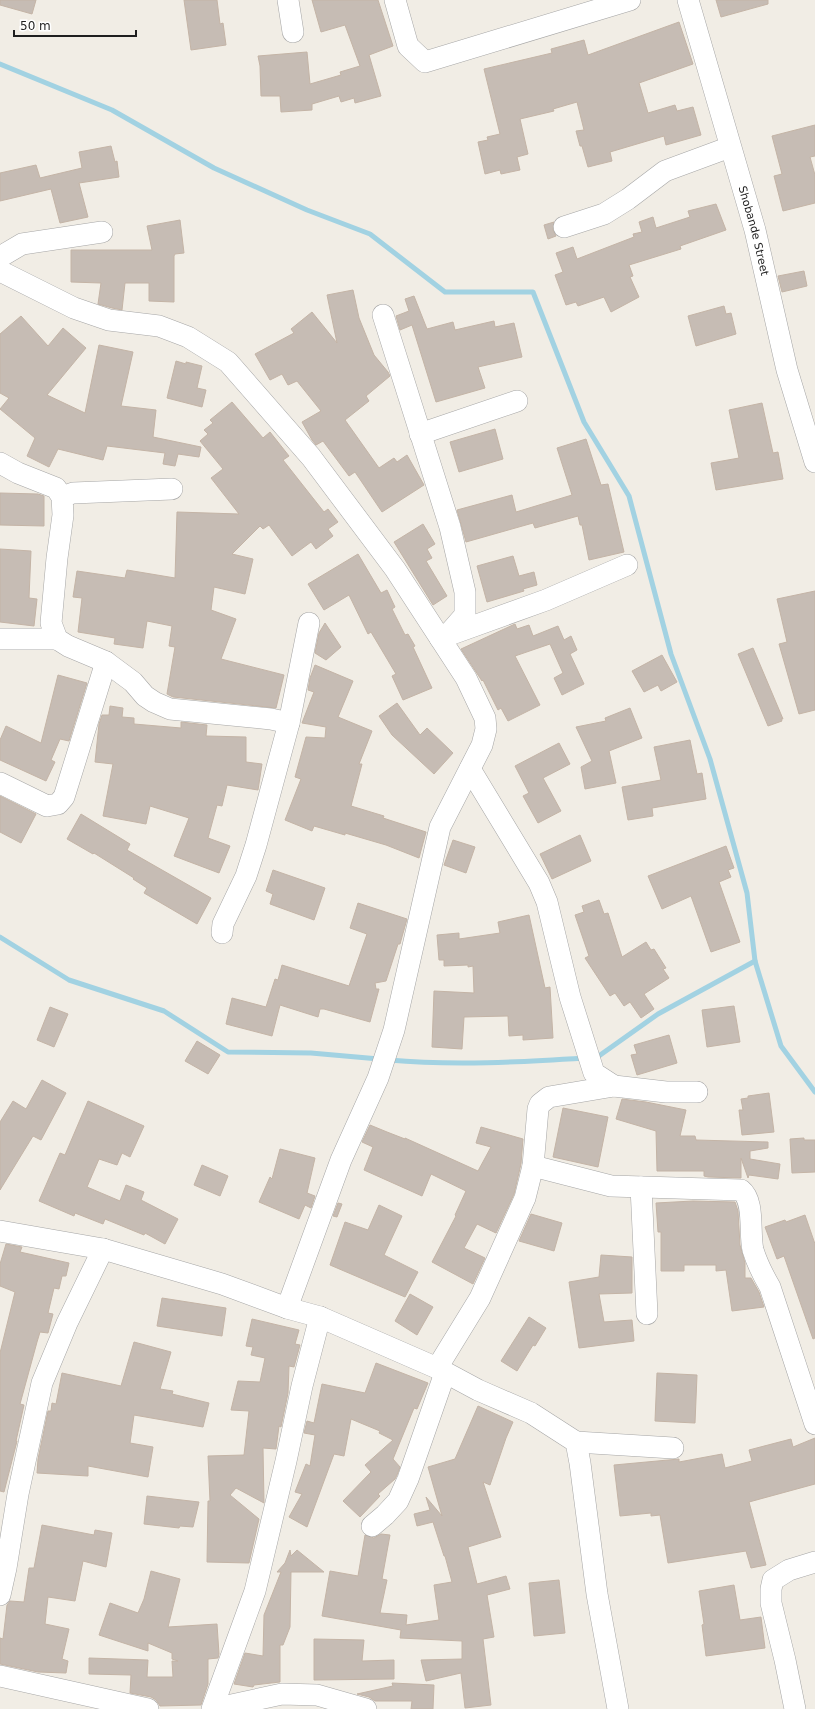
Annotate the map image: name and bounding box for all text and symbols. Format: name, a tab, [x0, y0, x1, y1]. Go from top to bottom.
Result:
scale bar	[14, 12, 136, 38]
text: 50 m	[20, 19, 51, 33]
street label: Shobande Street	[736, 184, 771, 278]

